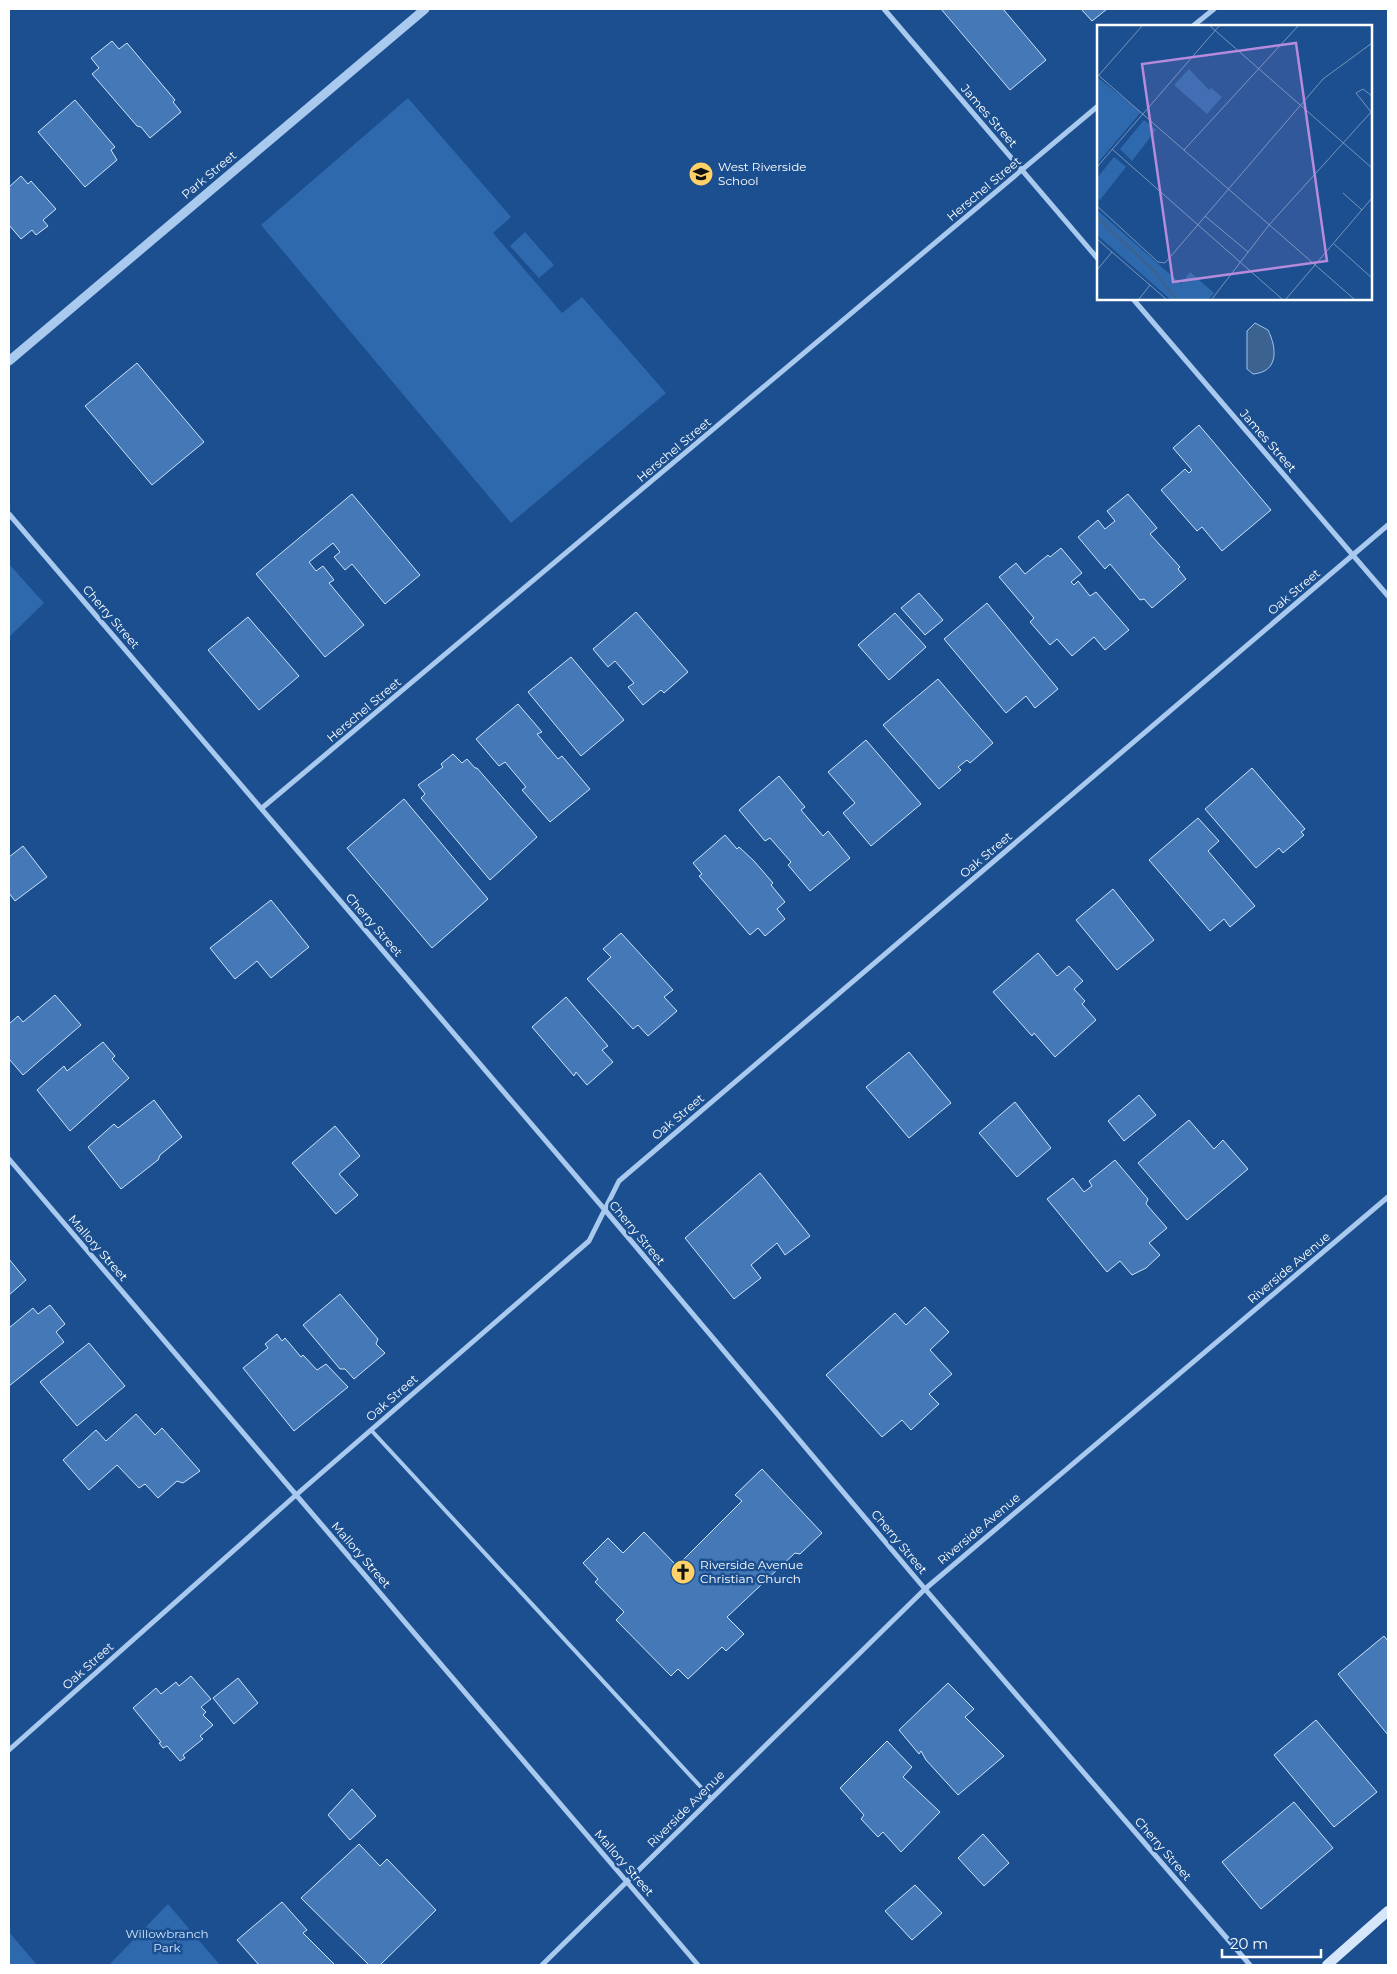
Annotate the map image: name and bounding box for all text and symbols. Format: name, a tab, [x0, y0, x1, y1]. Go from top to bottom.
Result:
inset map	[1097, 25, 1372, 300]
street label: James Street	[957, 80, 1021, 150]
street label: Park Street	[178, 147, 239, 202]
street label: Herschel Street	[943, 153, 1024, 224]
place label: West Riverside School	[718, 159, 807, 188]
school or university icon: West Riverside School	[688, 161, 714, 187]
street label: James Street	[1236, 405, 1300, 475]
street label: Herschel Street	[633, 414, 714, 485]
street label: Oak Street	[1264, 565, 1323, 618]
street label: Cherry Street	[80, 582, 143, 652]
street label: Herschel Street	[323, 674, 404, 745]
street label: Oak Street	[956, 828, 1015, 881]
street label: Cherry Street	[343, 890, 406, 960]
street label: Oak Street	[648, 1090, 707, 1143]
street label: Cherry Street	[606, 1198, 669, 1268]
street label: Mallory Street	[65, 1211, 131, 1284]
street label: Riverside Avenue	[1244, 1229, 1333, 1307]
street label: Oak Street	[363, 1371, 421, 1424]
street label: Riverside Avenue	[934, 1490, 1023, 1568]
street label: Cherry Street	[868, 1507, 931, 1577]
street label: Mallory Street	[328, 1518, 394, 1591]
place label: Riverside Avenue Christian Church	[700, 1557, 803, 1586]
church icon: Riverside Avenue Christian Church	[670, 1559, 696, 1585]
street label: Oak Street	[59, 1639, 116, 1693]
street label: Riverside Avenue	[644, 1767, 727, 1850]
street label: Cherry Street	[1132, 1814, 1195, 1884]
street label: Mallory Street	[591, 1826, 657, 1899]
park label: Willowbranch Park	[125, 1926, 209, 1955]
scale bar	[1222, 1926, 1321, 1958]
text: 20 m	[1230, 1934, 1268, 1953]

